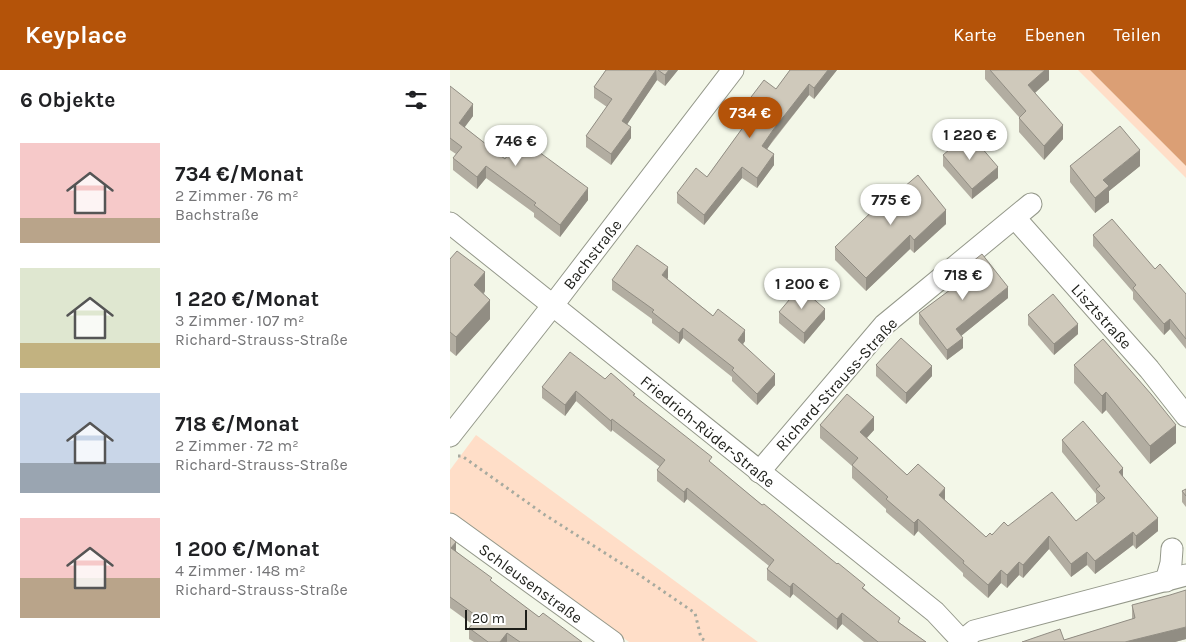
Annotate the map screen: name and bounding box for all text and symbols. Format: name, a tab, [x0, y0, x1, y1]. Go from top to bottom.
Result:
text: Keyplace	[25, 21, 127, 49]
text: Karte	[953, 24, 997, 46]
text: Ebenen	[1025, 24, 1086, 46]
text: Teilen	[1114, 24, 1161, 46]
icon: filters	[402, 86, 430, 114]
text: 6 Objekte	[20, 88, 115, 112]
pin: 734 €	[715, 97, 785, 139]
text: 734 €	[729, 103, 771, 122]
pin: 1 220 €	[924, 118, 1016, 161]
pin: 746 €	[481, 124, 551, 167]
text: 1 220 €	[943, 125, 997, 144]
text: 746 €	[495, 131, 537, 150]
text: 734 €/Monat	[175, 162, 303, 186]
icon: home	[60, 163, 120, 223]
pin: 775 €	[856, 184, 926, 226]
text: 2 Zimmer · 76 m²	[175, 186, 299, 205]
text: 775 €	[871, 190, 911, 209]
text: Bachstraße	[175, 205, 259, 224]
street label: Bachstraße	[559, 215, 626, 293]
pin: 718 €	[928, 258, 998, 301]
text: 718 €	[944, 265, 982, 284]
pin: 1 200 €	[756, 268, 848, 310]
text: 1 200 €	[775, 274, 829, 293]
street label: Lisztstraße	[1067, 280, 1136, 353]
text: 1 220 €/Monat	[175, 287, 319, 311]
icon: home	[60, 288, 120, 348]
text: 3 Zimmer · 107 m²	[175, 311, 304, 330]
street label: Richard-Strauss-Straße	[771, 314, 901, 455]
text: Richard-Strauss-Straße	[175, 330, 348, 349]
street label: Friedrich-Rüder-Straße	[637, 371, 779, 491]
text: 718 €/Monat	[175, 412, 299, 436]
icon: home	[60, 413, 120, 473]
text: 2 Zimmer · 72 m²	[175, 436, 299, 455]
text: Richard-Strauss-Straße	[175, 455, 348, 474]
text: 1 200 €/Monat	[175, 537, 320, 561]
icon: home	[60, 538, 120, 598]
street label: Schleusenstraße	[475, 539, 586, 627]
text: 4 Zimmer · 148 m²	[175, 561, 306, 580]
text: Richard-Strauss-Straße	[175, 580, 348, 599]
scale bar	[465, 607, 528, 630]
text: 20 m	[472, 610, 505, 627]

